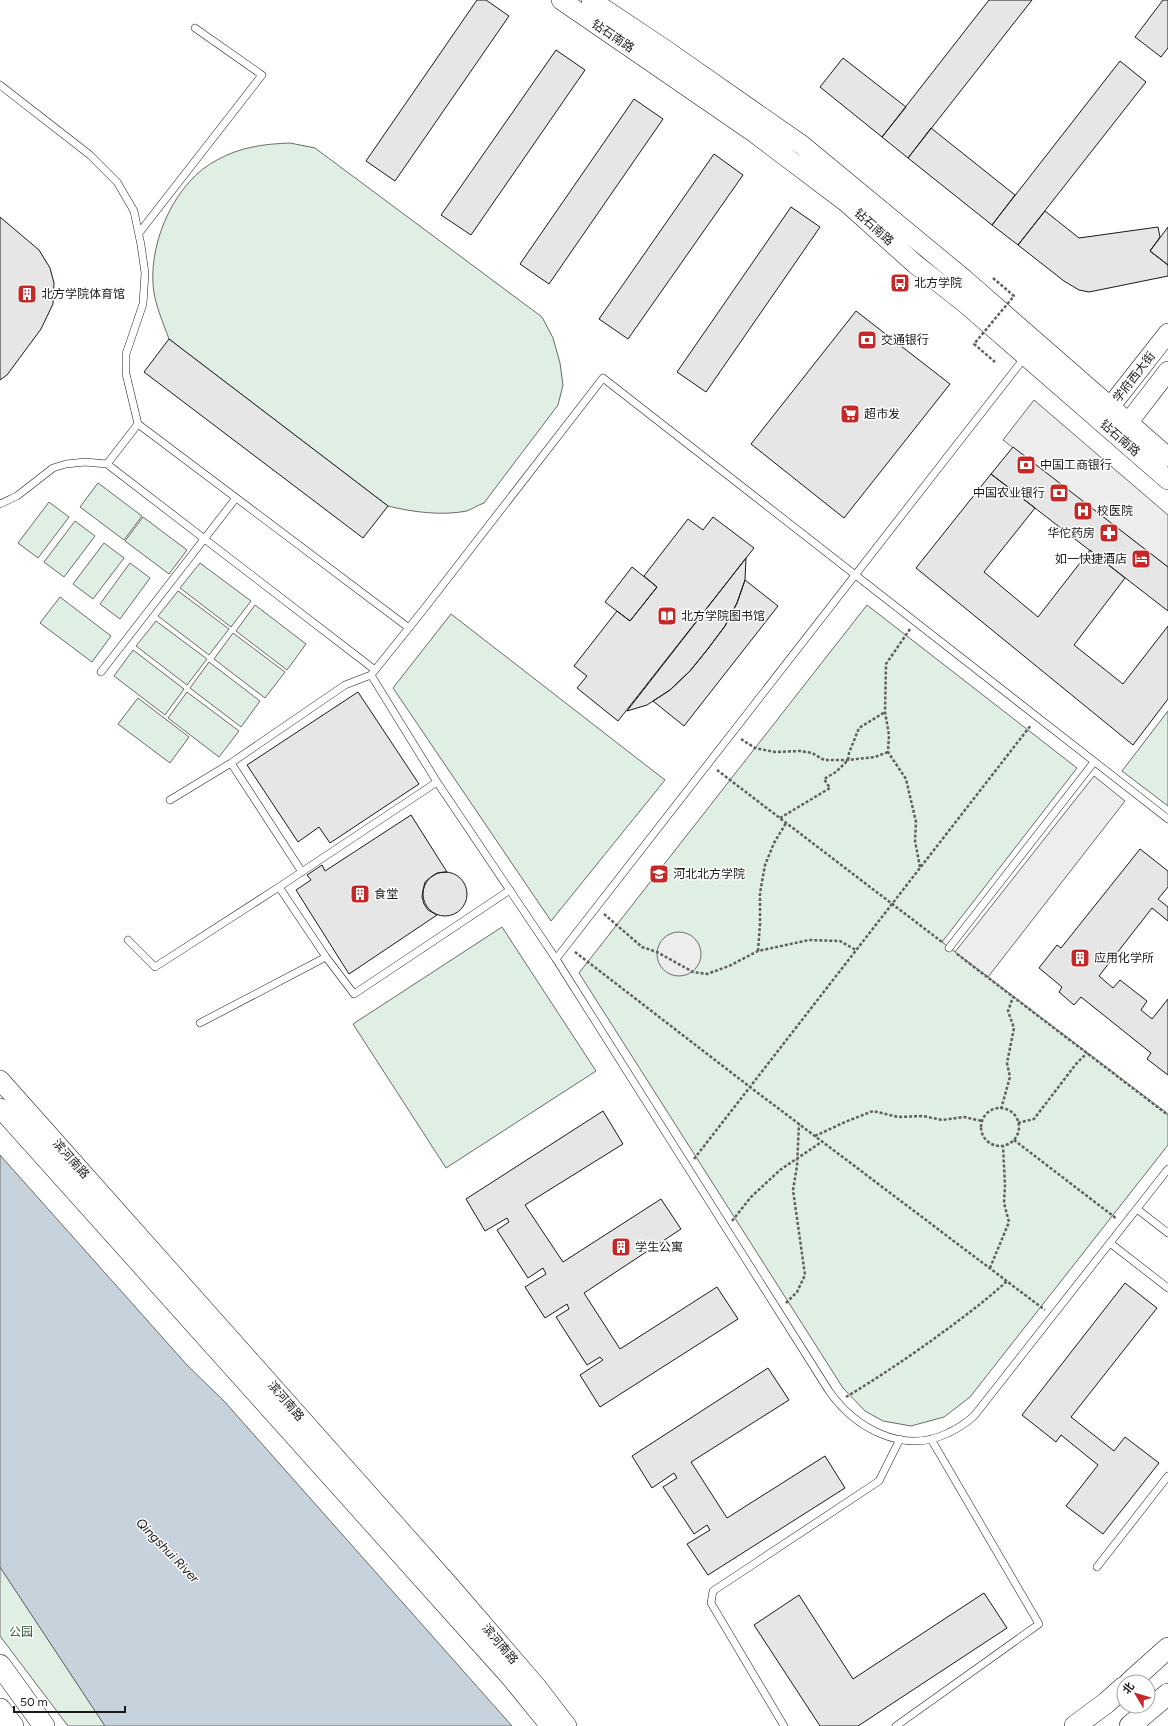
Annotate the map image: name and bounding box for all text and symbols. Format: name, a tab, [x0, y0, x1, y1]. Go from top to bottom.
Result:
street label: 钻石南路	[589, 17, 637, 55]
street label: 钻石南路	[851, 206, 897, 248]
bus stop icon: 北方学院	[889, 272, 911, 294]
place label: 北方学院	[914, 276, 962, 290]
building icon: 北方学院体育馆	[16, 283, 38, 305]
place label: 北方学院体育馆	[41, 287, 125, 301]
bank icon: 交通银行	[856, 329, 878, 351]
place label: 交通银行	[881, 333, 929, 347]
street label: 学府西大街	[1110, 349, 1158, 405]
supermarket icon: 超市发	[839, 403, 861, 425]
place label: 超市发	[864, 407, 900, 421]
street label: 钻石南路	[1097, 417, 1143, 459]
bank icon: 中国工商银行	[1015, 454, 1037, 476]
place label: 中国工商银行	[1040, 458, 1112, 472]
bank icon: 中国农业银行	[1048, 482, 1070, 504]
place label: 中国农业银行	[973, 486, 1045, 500]
hospital icon: 校医院	[1072, 500, 1094, 522]
place label: 校医院	[1097, 504, 1133, 518]
pharmacy icon: 华佗药房	[1098, 522, 1120, 544]
place label: 华佗药房	[1047, 526, 1095, 540]
hotel icon: 如一快捷酒店	[1130, 548, 1152, 570]
place label: 如一快捷酒店	[1055, 552, 1127, 566]
library icon: 北方学院图书馆	[656, 605, 678, 627]
place label: 北方学院图书馆	[681, 609, 765, 623]
school or university icon: 河北北方学院	[648, 863, 670, 885]
place label: 河北北方学院	[673, 867, 745, 881]
building icon: 食堂	[349, 883, 371, 905]
place label: 食堂	[374, 887, 398, 901]
building icon: 应用化学所	[1069, 947, 1091, 969]
place label: 应用化学所	[1094, 951, 1154, 965]
street label: 滨河南路	[50, 1136, 92, 1182]
building icon: 学生公寓	[610, 1236, 632, 1258]
place label: 学生公寓	[635, 1240, 683, 1254]
street label: 滨河南路	[265, 1378, 307, 1424]
water label: Qingshui River	[133, 1515, 203, 1586]
street label: 滨河南路	[479, 1621, 521, 1667]
park label: 公园	[9, 1625, 33, 1639]
north arrow	[1116, 1674, 1156, 1714]
text: 北	[1120, 1680, 1137, 1696]
scale bar	[14, 1688, 125, 1714]
text: 50 m	[20, 1695, 48, 1709]

